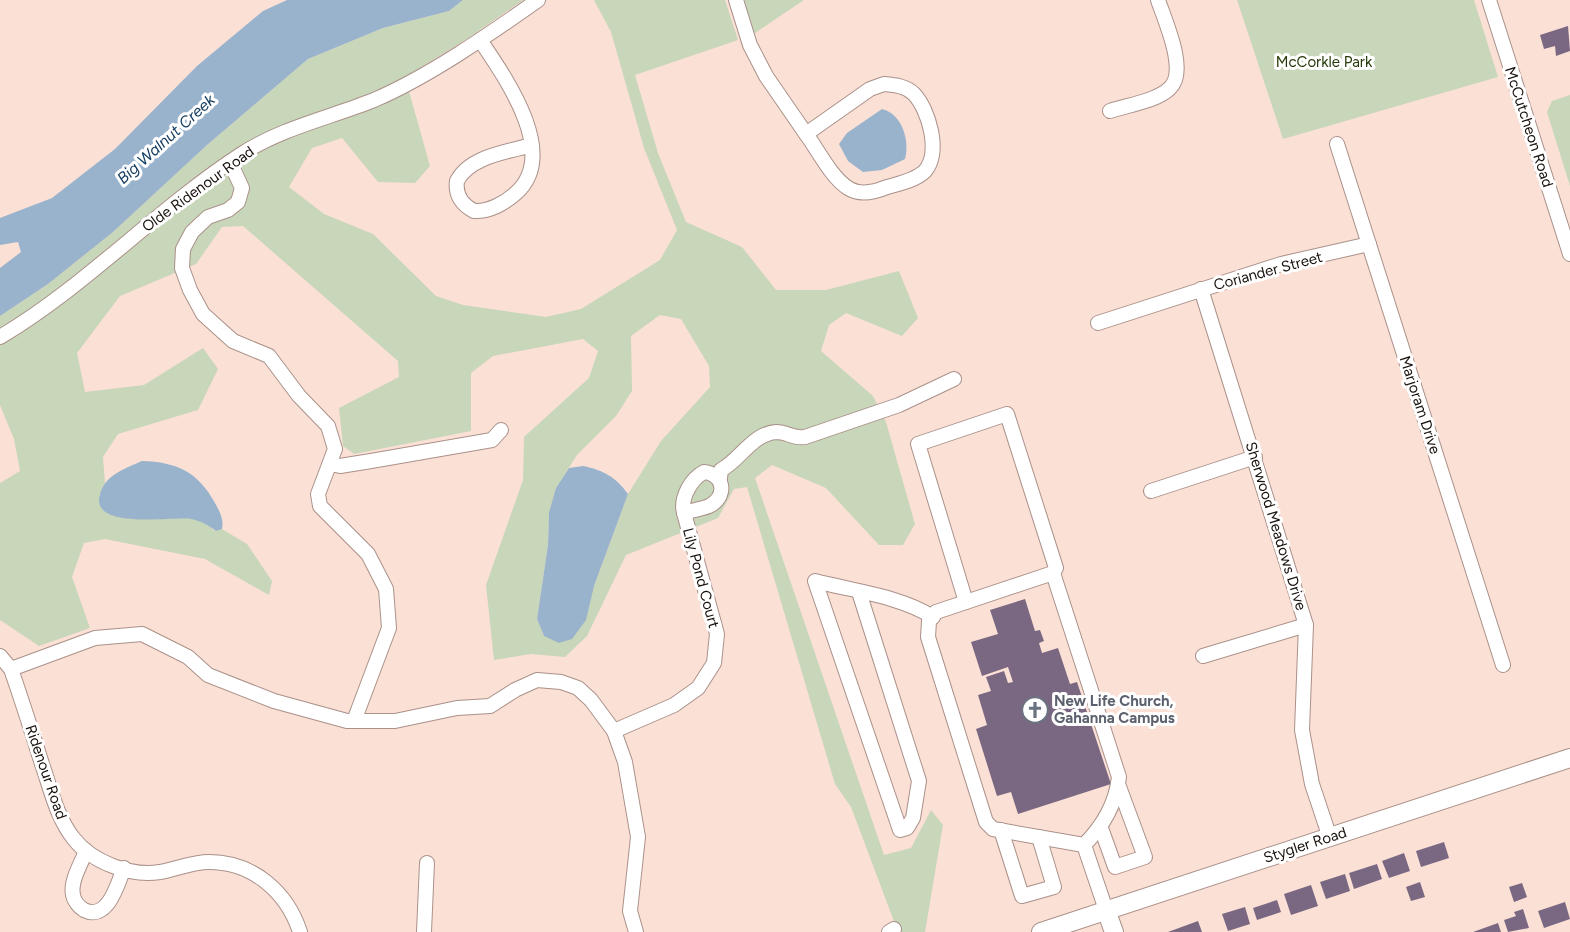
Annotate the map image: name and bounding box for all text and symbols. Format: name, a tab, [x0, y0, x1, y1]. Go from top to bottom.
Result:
park label: McCorkle Park	[1276, 53, 1373, 71]
street label: McCutcheon Road	[1501, 64, 1557, 190]
water label: Big Walnut Creek	[113, 89, 220, 188]
street label: Olde Ridenour Road	[138, 142, 258, 236]
street label: Coriander Street	[1212, 248, 1325, 294]
street label: Marjoram Drive	[1396, 354, 1444, 456]
street label: Sherwood Meadows Drive	[1242, 440, 1310, 612]
street label: Lily Pond Court	[679, 526, 723, 630]
place label: New Life Church, Gahanna Campus	[1054, 692, 1175, 727]
church icon: New Life Church, Gahanna Campus	[1020, 695, 1050, 725]
street label: Ridenour Road	[21, 722, 71, 822]
street label: Stygler Road	[1261, 823, 1349, 867]

